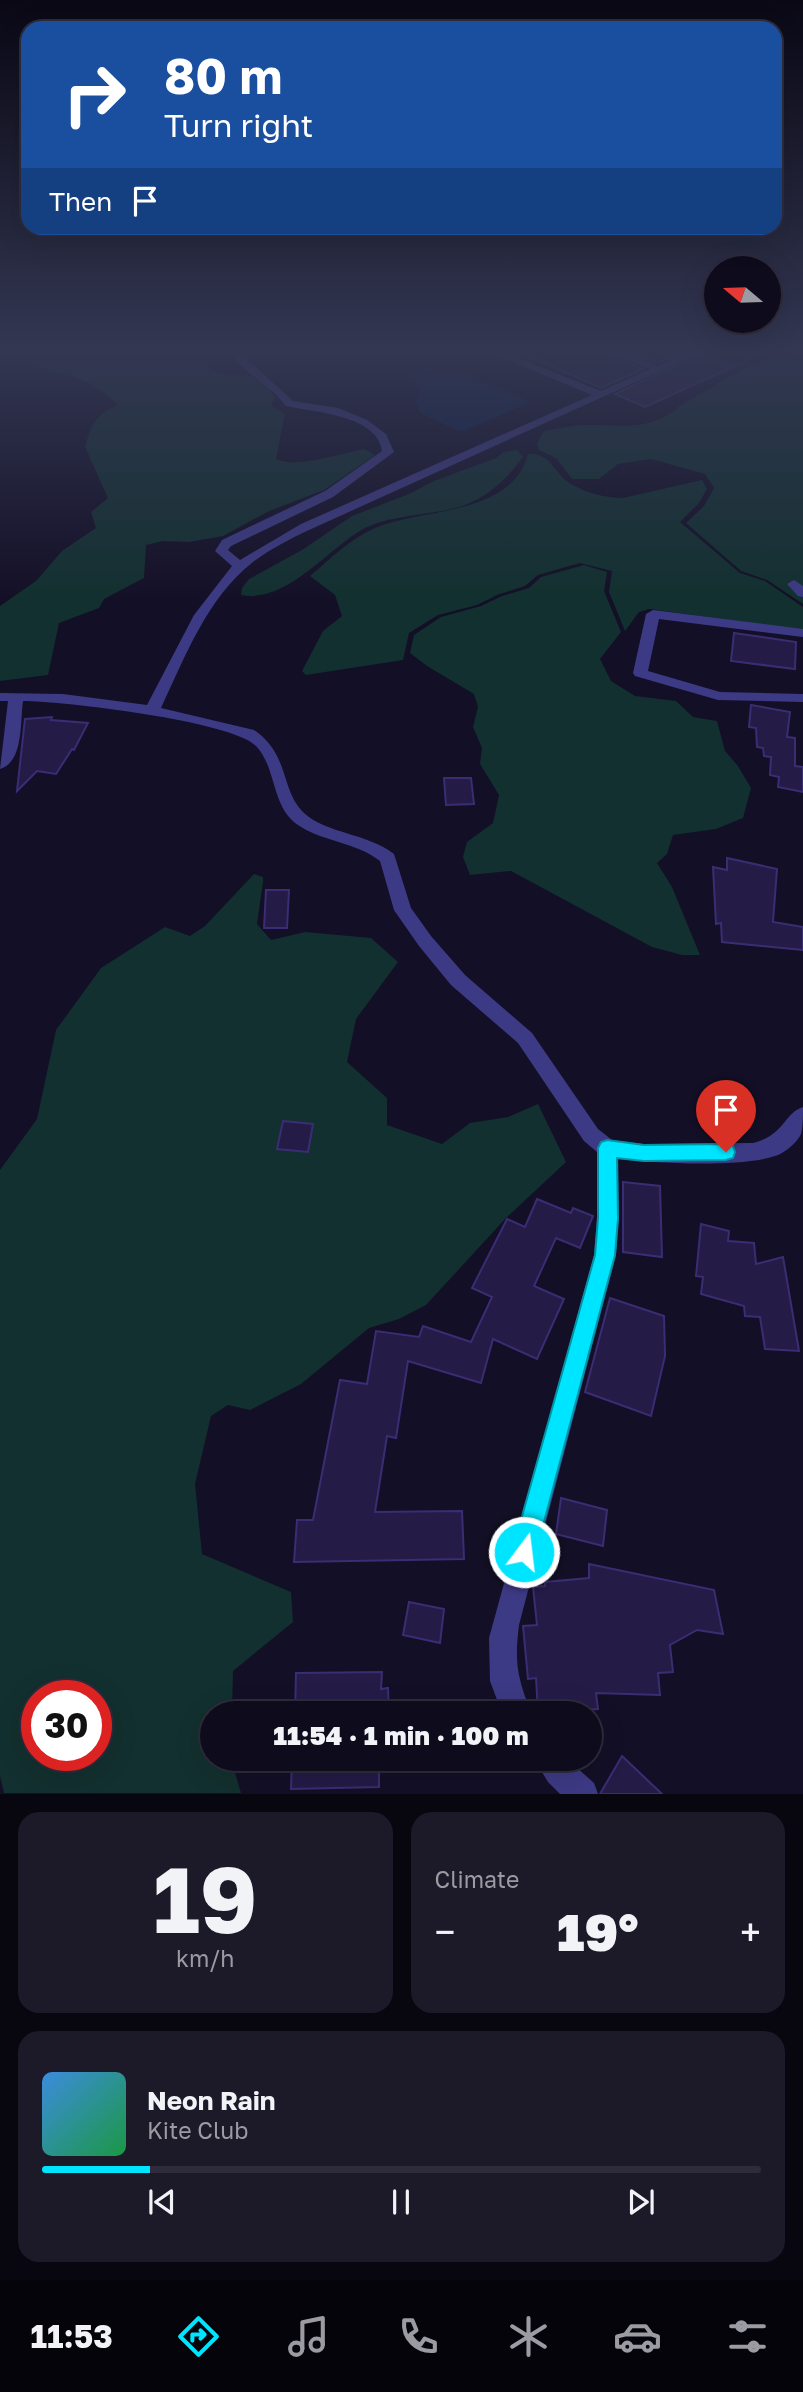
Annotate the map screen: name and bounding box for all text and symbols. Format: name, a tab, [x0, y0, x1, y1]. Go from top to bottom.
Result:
text: 80 m	[164, 46, 282, 105]
icon: right	[49, 49, 140, 140]
text: Turn right	[164, 106, 313, 144]
icon: arrive	[126, 182, 164, 220]
text: Then	[49, 186, 112, 217]
north arrow	[704, 256, 780, 332]
map controls	[704, 256, 781, 333]
pin	[696, 1080, 756, 1152]
icon: arrive	[707, 1091, 745, 1129]
position arrow	[487, 1515, 561, 1589]
speed limit sign: 30	[21, 1680, 112, 1771]
text: 11:54 · 1 min · 100 m	[273, 1720, 529, 1751]
text: 19	[153, 1844, 258, 1953]
text: Climate	[435, 1865, 519, 1893]
text: 19°	[557, 1900, 639, 1962]
text: −	[435, 1909, 455, 1954]
text: +	[740, 1909, 761, 1954]
text: km/h	[176, 1944, 235, 1972]
text: Neon Rain	[147, 2085, 276, 2116]
text: Kite Club	[147, 2116, 248, 2144]
icon: previous	[143, 2183, 181, 2221]
icon: pause	[382, 2183, 420, 2221]
icon: next	[622, 2183, 660, 2221]
icon: directions	[174, 2312, 223, 2361]
icon: music	[284, 2312, 333, 2361]
icon: phone	[394, 2312, 443, 2361]
icon: climate	[504, 2312, 553, 2361]
icon: car	[613, 2312, 662, 2361]
icon: filters	[723, 2312, 772, 2361]
text: 11:53	[30, 2317, 113, 2355]

